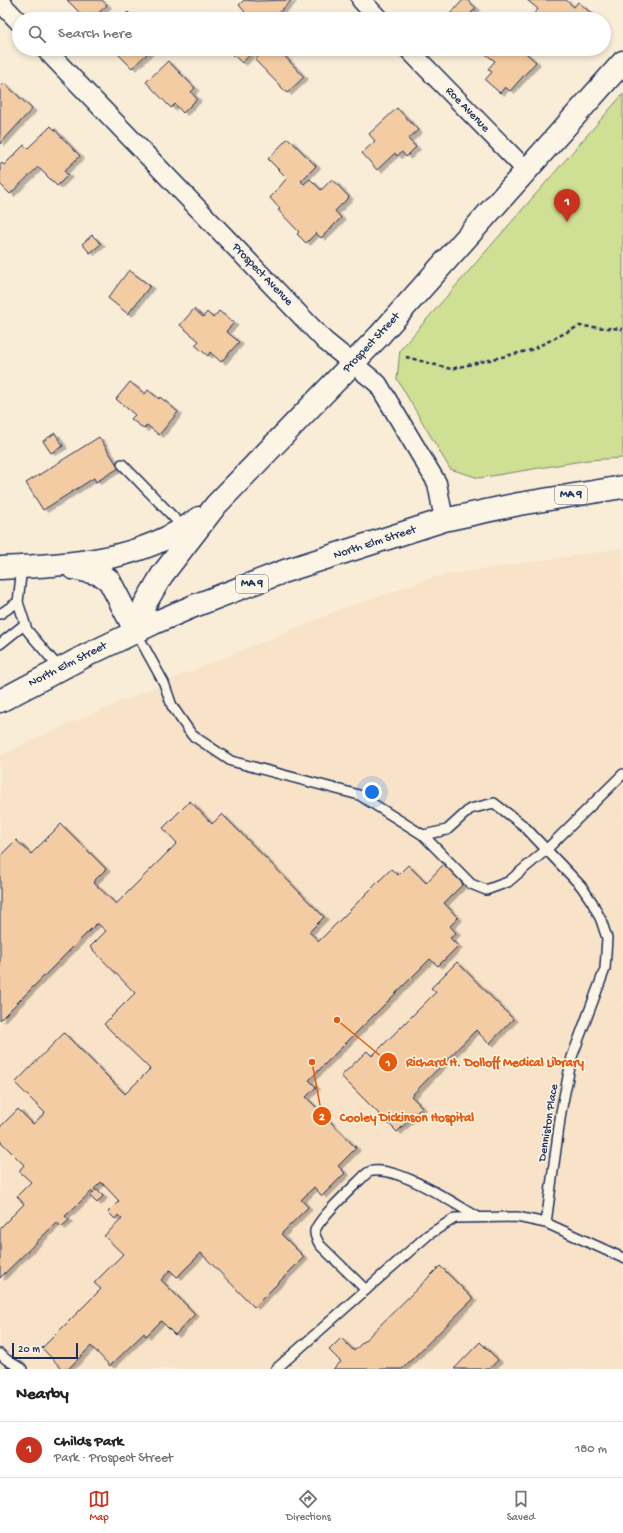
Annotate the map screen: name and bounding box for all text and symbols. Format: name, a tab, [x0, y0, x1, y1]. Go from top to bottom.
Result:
search box	[12, 12, 611, 56]
icon: search	[26, 23, 48, 45]
text: Search here	[58, 25, 132, 43]
street label: Roe Avenue	[442, 84, 493, 136]
pin: 1	[554, 189, 580, 222]
street label: Prospect Avenue	[228, 240, 296, 310]
street label: Prospect Street	[340, 309, 404, 377]
road number: MA 9	[555, 486, 587, 504]
street label: North Elm Street	[332, 523, 419, 563]
road number: MA 9	[236, 575, 268, 593]
street label: North Elm Street	[27, 639, 110, 691]
your location	[362, 782, 382, 802]
callout: Richard H. Dolloff Medical Library	[378, 1049, 592, 1074]
text: Richard H. Dolloff Medical Library	[405, 1055, 585, 1071]
text: 1	[385, 1057, 391, 1071]
street label: Denniston Place	[536, 1082, 562, 1164]
callout: Cooley Dickinson Hospital	[312, 1104, 483, 1129]
text: 2	[319, 1111, 325, 1125]
text: Cooley Dickinson Hospital	[339, 1111, 474, 1127]
scale bar	[12, 1341, 78, 1360]
text: 20 m	[18, 1344, 40, 1356]
text: Nearby	[16, 1385, 69, 1405]
text: Childs Park	[54, 1433, 123, 1451]
text: 1	[26, 1442, 32, 1457]
text: 180 m	[575, 1442, 607, 1457]
text: Park · Prospect Street	[54, 1451, 173, 1466]
tab: Map	[88, 1488, 110, 1524]
tab: Directions	[286, 1488, 331, 1524]
tab: Saved	[507, 1488, 535, 1524]

